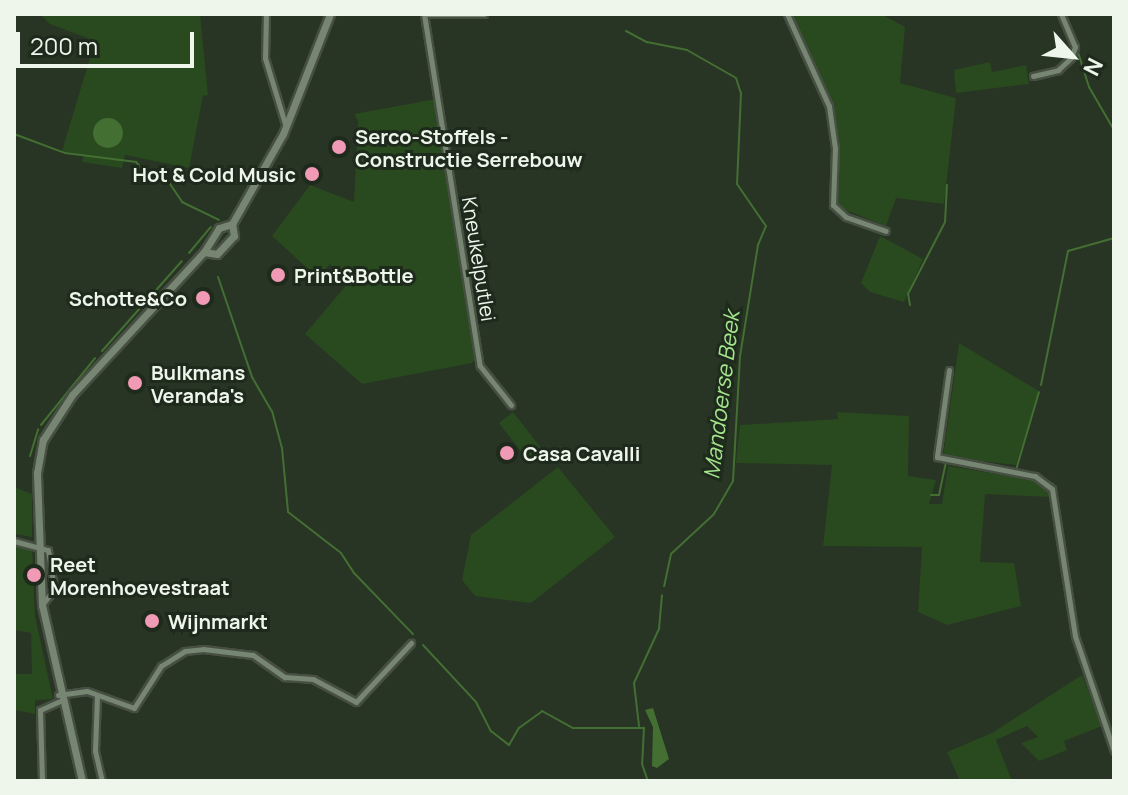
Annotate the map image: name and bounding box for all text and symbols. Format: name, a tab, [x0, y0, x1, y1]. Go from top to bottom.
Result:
scale bar	[20, 16, 198, 66]
north arrow	[1032, 16, 1112, 96]
text: 200 m	[30, 29, 98, 62]
text: N	[1076, 53, 1110, 81]
place label: Serco-Stoffels - Constructie Serrebouw	[355, 124, 583, 171]
marker: Serco-Stoffels - Constructie Serrebouw	[330, 138, 348, 156]
place label: Hot & Cold Music	[133, 162, 296, 186]
marker: Hot & Cold Music	[303, 165, 321, 183]
street label: Kneukelputlei	[457, 195, 501, 323]
place label: Print&Bottle	[294, 263, 414, 287]
marker: Print&Bottle	[269, 266, 287, 284]
place label: Schotte&Co	[69, 286, 187, 310]
marker: Schotte&Co	[194, 289, 212, 307]
water label: Mandoerse Beek	[699, 310, 745, 480]
place label: Bulkmans Veranda's	[151, 360, 245, 407]
marker: Bulkmans Veranda's	[126, 374, 144, 392]
place label: Casa Cavalli	[523, 441, 640, 465]
marker: Casa Cavalli	[498, 444, 516, 462]
place label: Reet Morenhoevestraat	[50, 552, 230, 599]
marker: Reet Morenhoevestraat	[25, 566, 43, 584]
place label: Wijnmarkt	[168, 609, 268, 633]
marker: Wijnmarkt	[143, 612, 161, 630]

